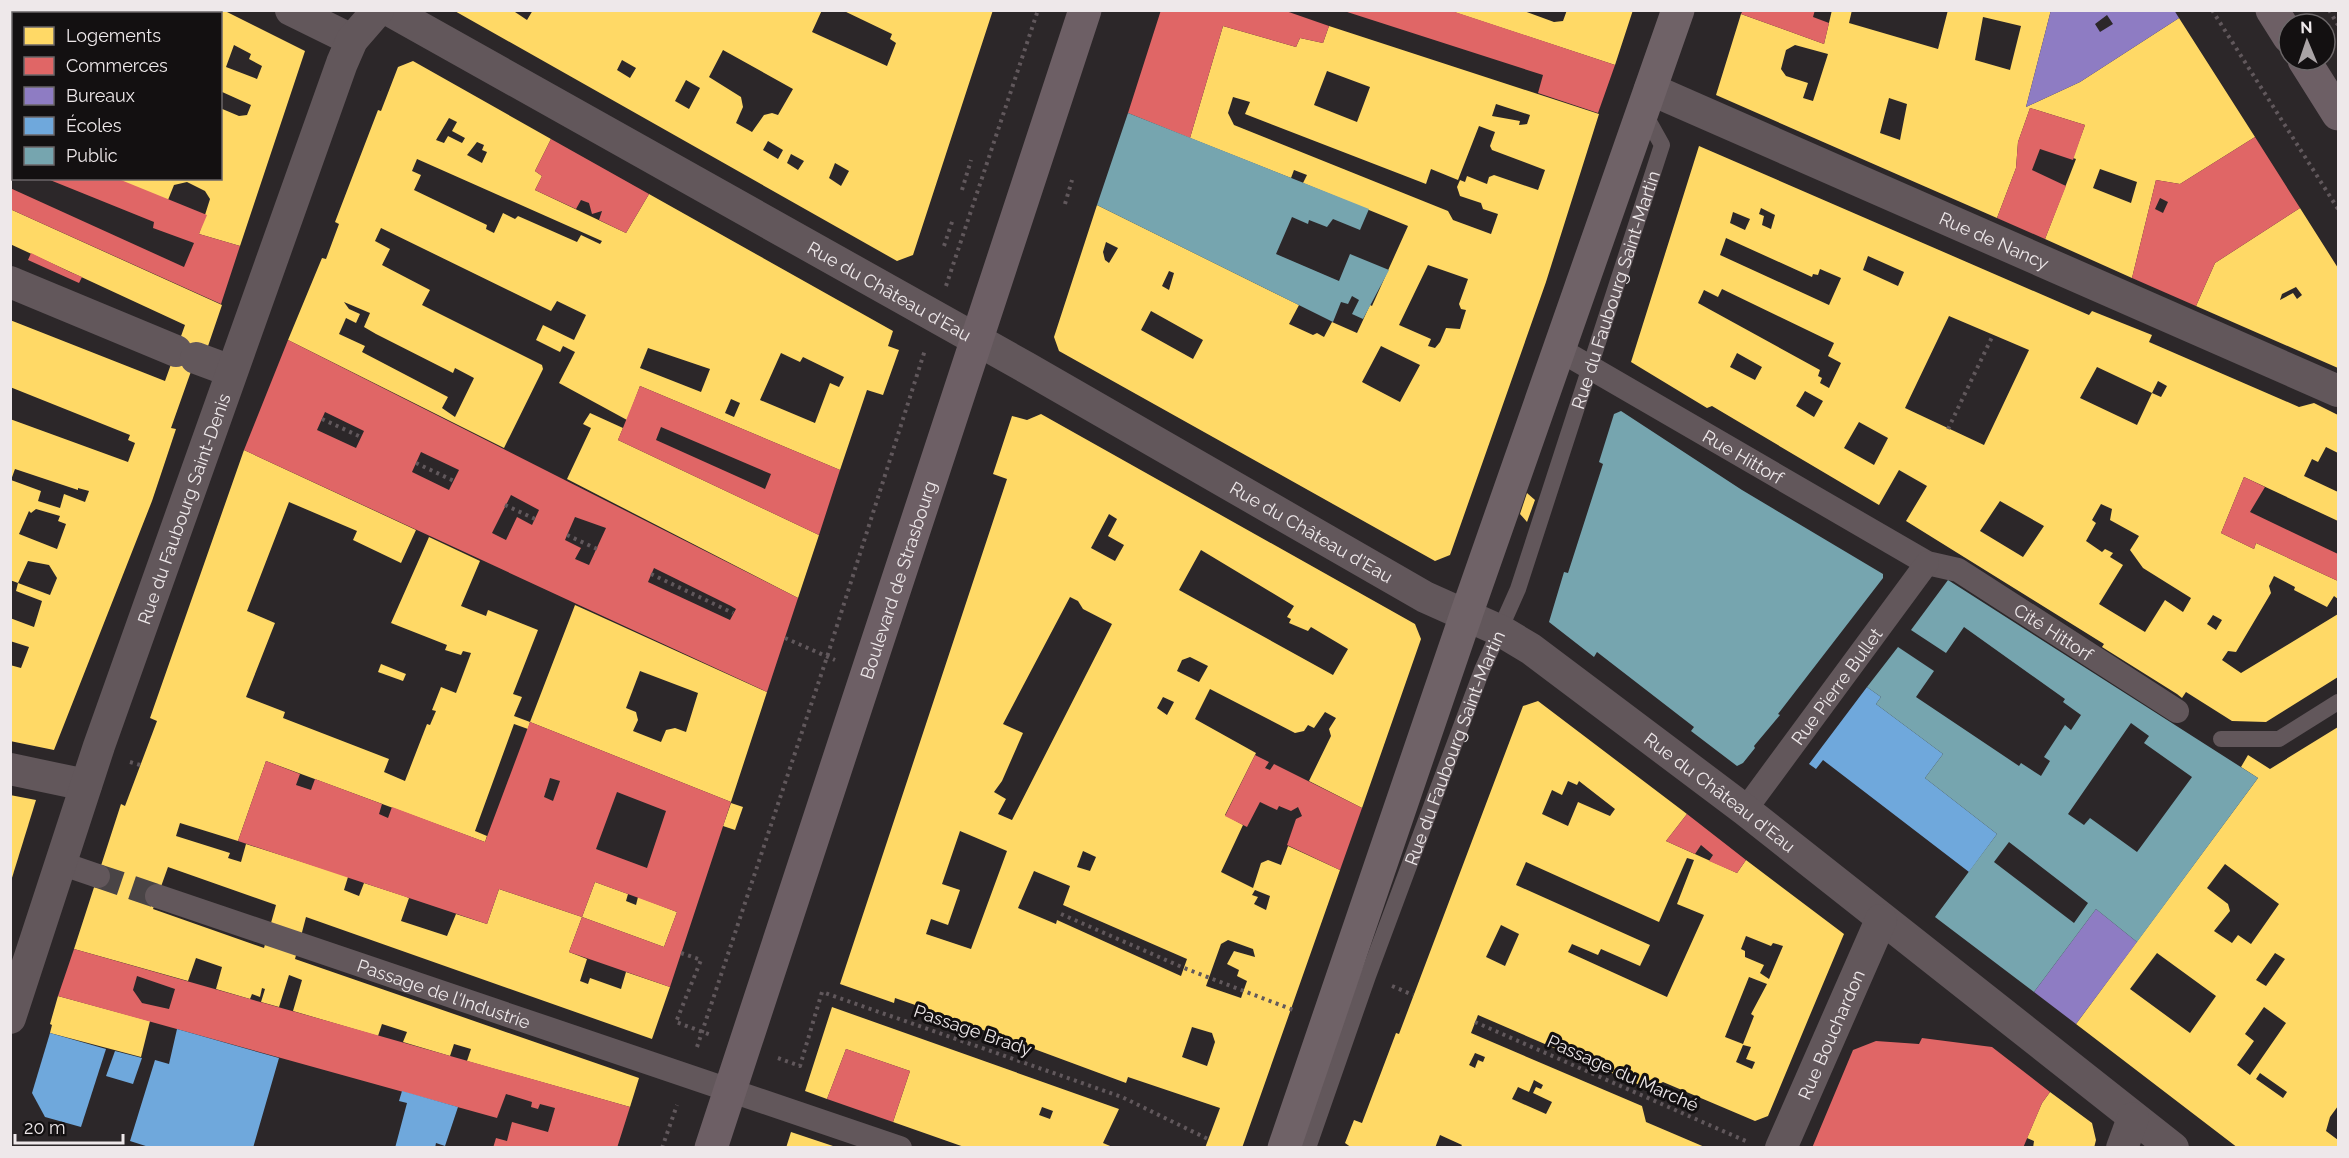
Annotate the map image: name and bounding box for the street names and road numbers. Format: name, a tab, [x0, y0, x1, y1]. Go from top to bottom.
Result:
street label: Rue du Faubourg Saint-Martin	[1567, 168, 1664, 411]
street label: Rue de Nancy	[1936, 207, 2053, 273]
street label: Rue du Château d'Eau	[804, 237, 975, 345]
street label: Rue du Faubourg Saint-Denis	[133, 390, 234, 627]
street label: Rue Hittorf	[1699, 425, 1788, 489]
street label: Rue du Château d'Eau	[1227, 477, 1397, 587]
street label: Boulevard de Strasbourg	[855, 478, 940, 682]
street label: Cité Hittorf	[2010, 599, 2098, 665]
street label: Rue Pierre Bullet	[1786, 624, 1886, 749]
street label: Rue du Faubourg Saint-Martin	[1400, 627, 1509, 868]
street label: Rue du Château d'Eau	[1640, 728, 1800, 856]
street label: Passage de l'Industrie	[355, 954, 534, 1033]
street label: Rue Bouchardon	[1793, 966, 1868, 1103]
street label: Passage Brady	[911, 1000, 1035, 1060]
street label: Passage du Marché	[1544, 1030, 1702, 1116]

